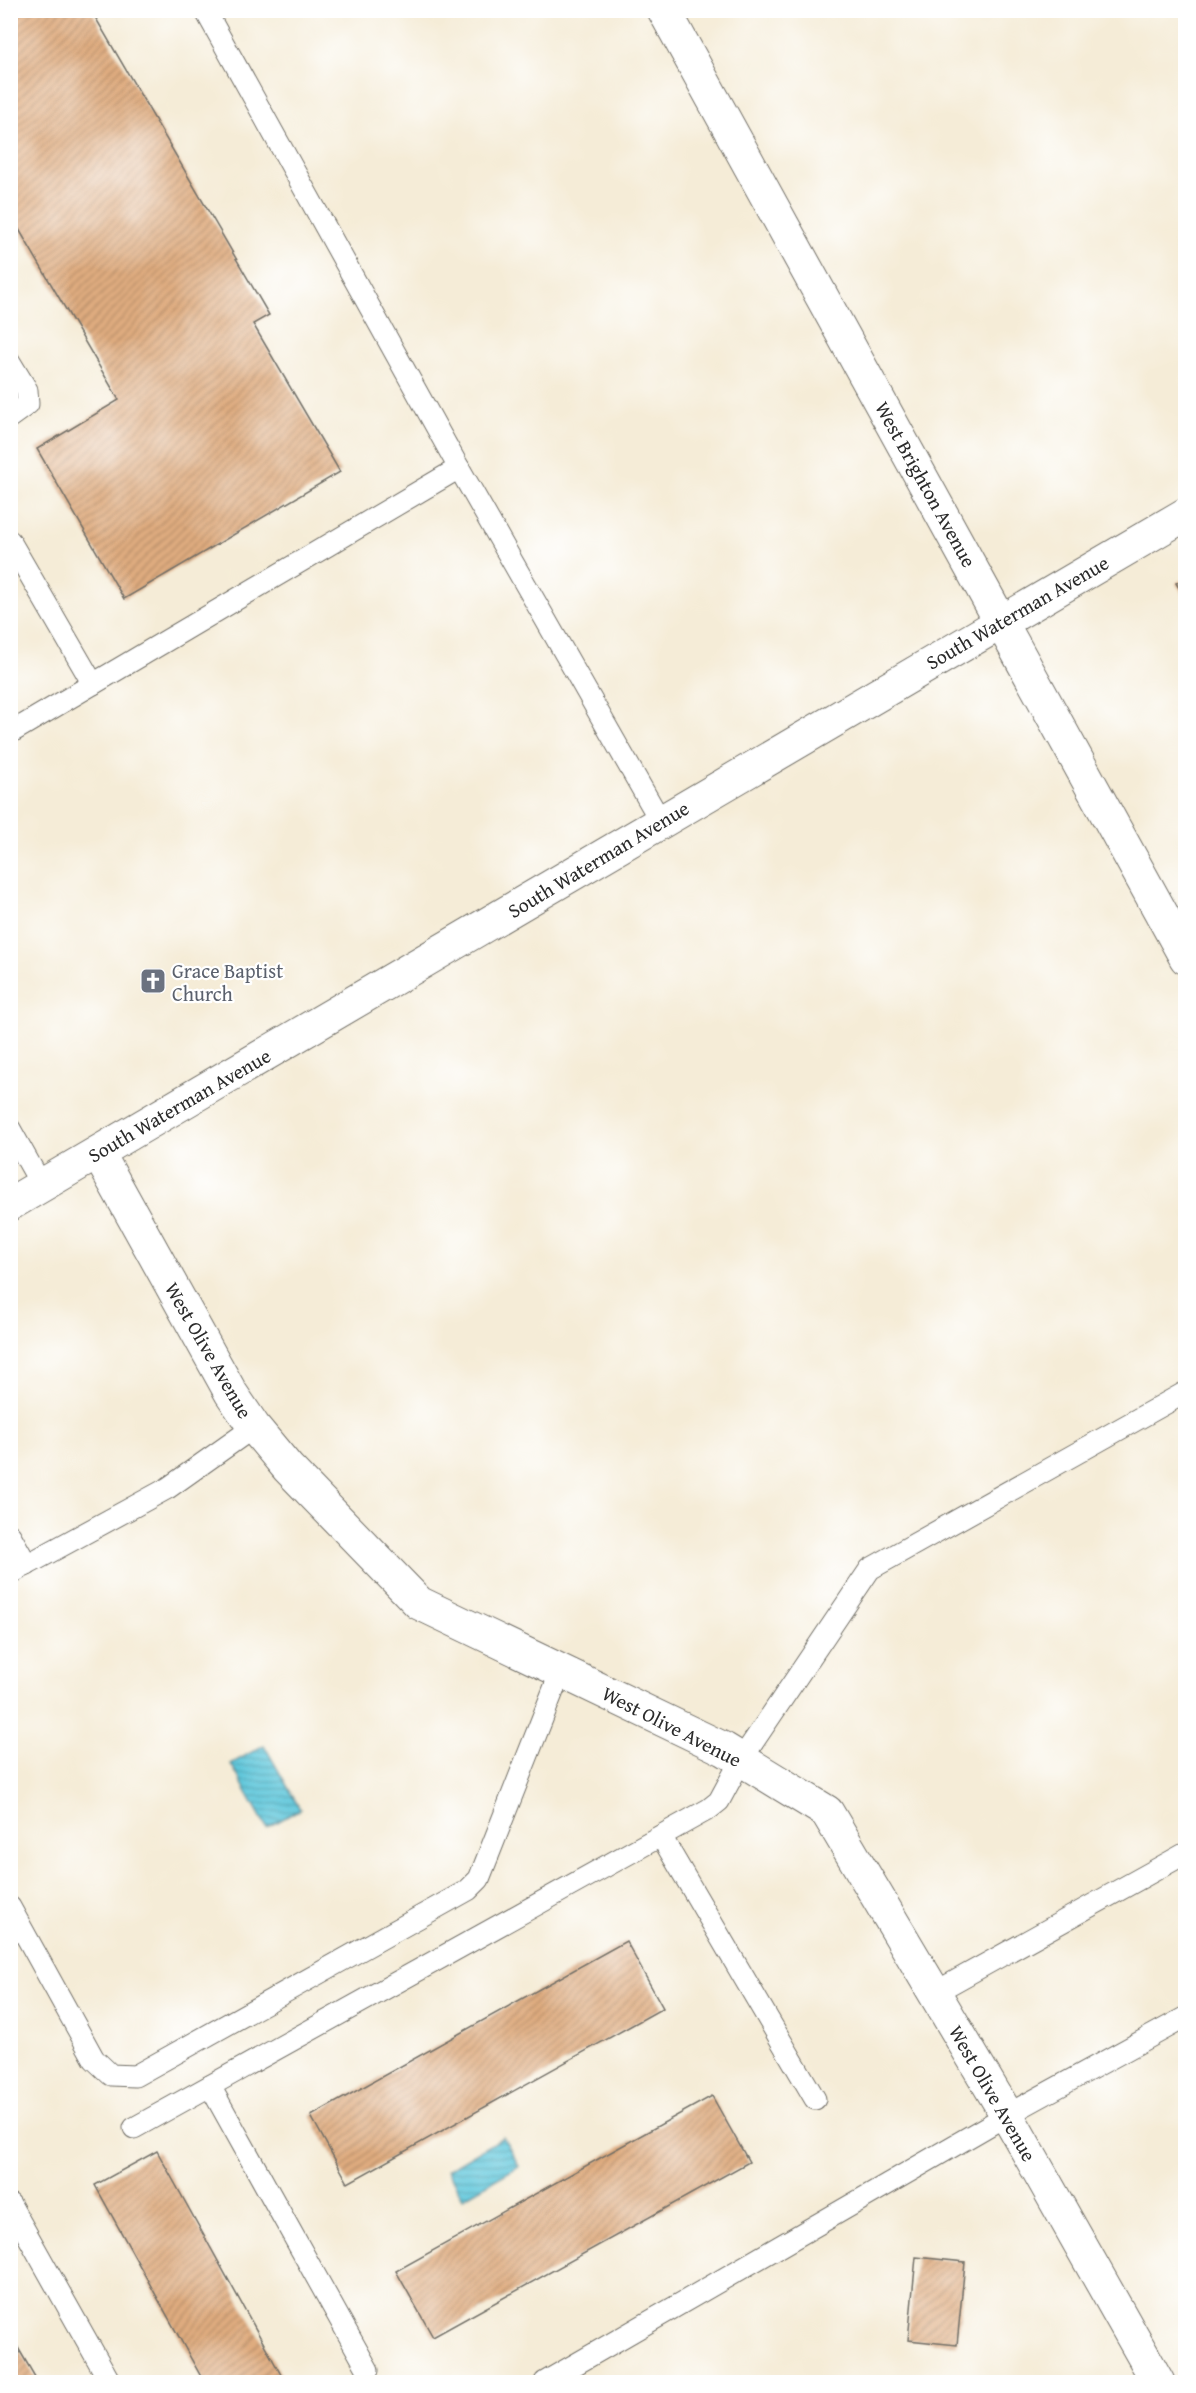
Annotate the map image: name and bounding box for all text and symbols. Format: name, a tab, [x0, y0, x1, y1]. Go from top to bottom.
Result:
street label: West Brighton Avenue	[868, 396, 984, 572]
street label: South Waterman Avenue	[920, 548, 1114, 676]
street label: South Waterman Avenue	[502, 793, 694, 925]
place label: Grace Baptist Church	[172, 956, 283, 1008]
church icon: Grace Baptist Church	[138, 966, 168, 996]
street label: South Waterman Avenue	[82, 1041, 276, 1169]
street label: West Olive Avenue	[158, 1276, 260, 1424]
street label: West Olive Avenue	[597, 1678, 747, 1774]
street label: West Olive Avenue	[942, 2019, 1044, 2167]

